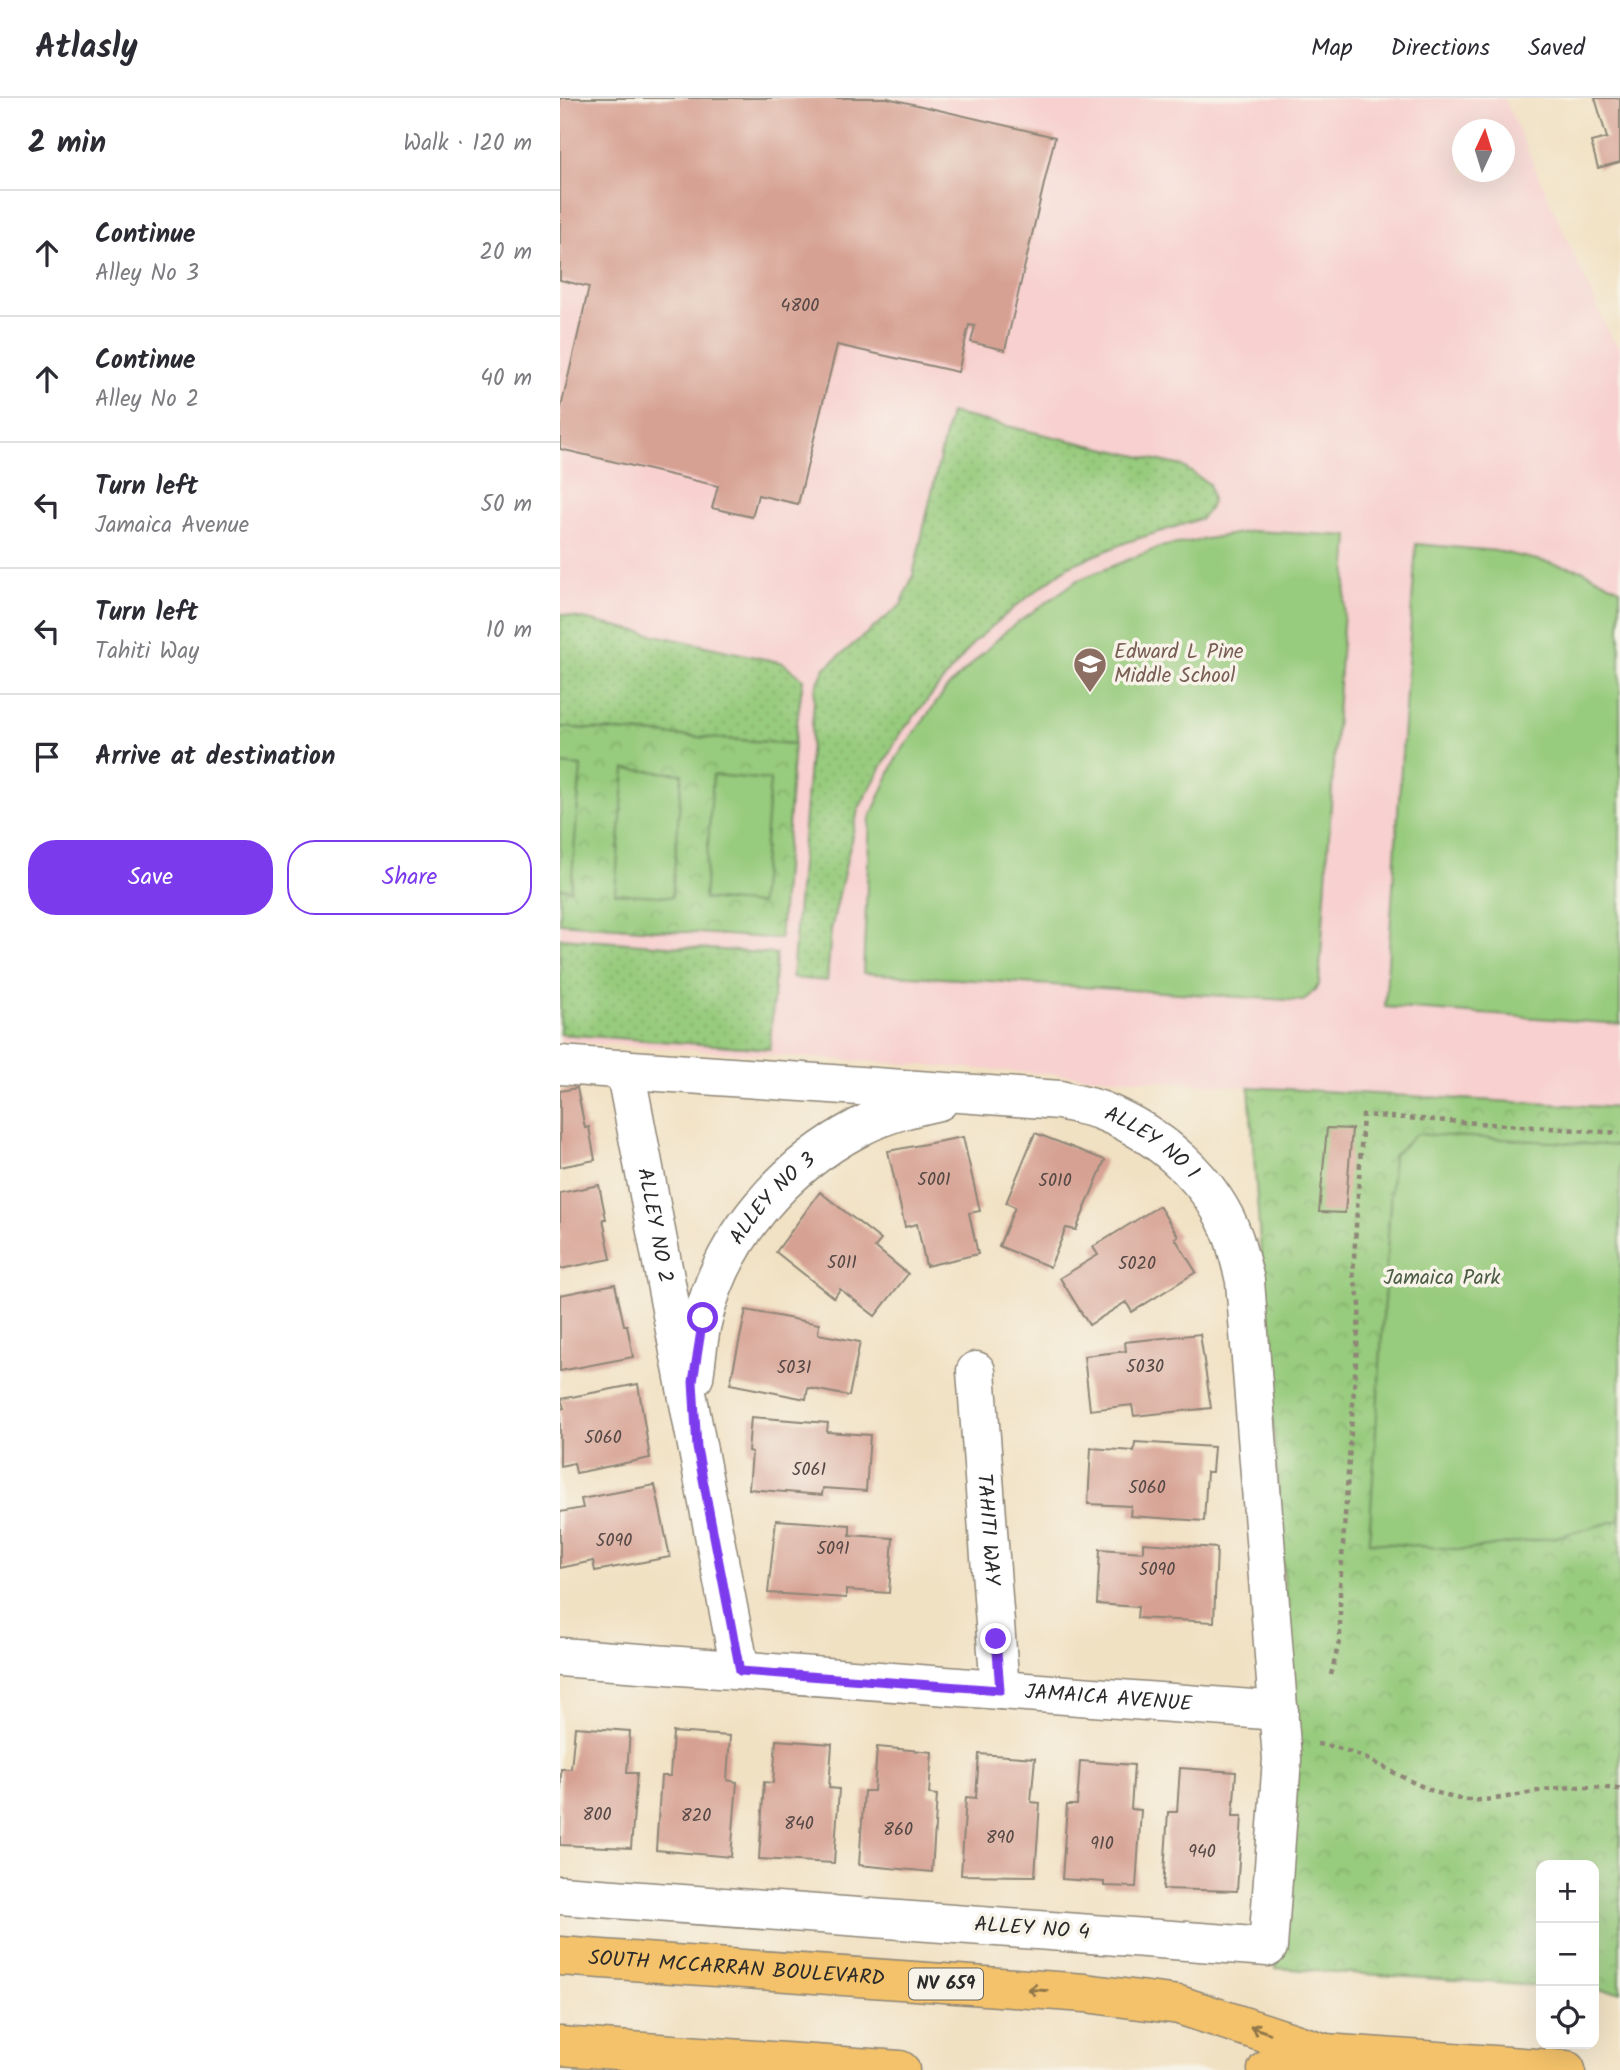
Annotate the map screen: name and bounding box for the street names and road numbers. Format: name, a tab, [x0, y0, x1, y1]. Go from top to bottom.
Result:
street label: ALLEY NO 1	[1099, 1097, 1208, 1187]
street label: ALLEY NO 3	[721, 1144, 823, 1251]
street label: ALLEY NO 2	[628, 1165, 682, 1285]
street label: TAHITI WAY	[967, 1472, 1009, 1588]
street label: JAMAICA AVENUE	[1024, 1675, 1194, 1721]
street label: ALLEY NO 4	[973, 1909, 1091, 1949]
street label: SOUTH MCCARRAN BOULEVARD	[587, 1942, 886, 1995]
road number: NV 659	[909, 1968, 983, 2000]

